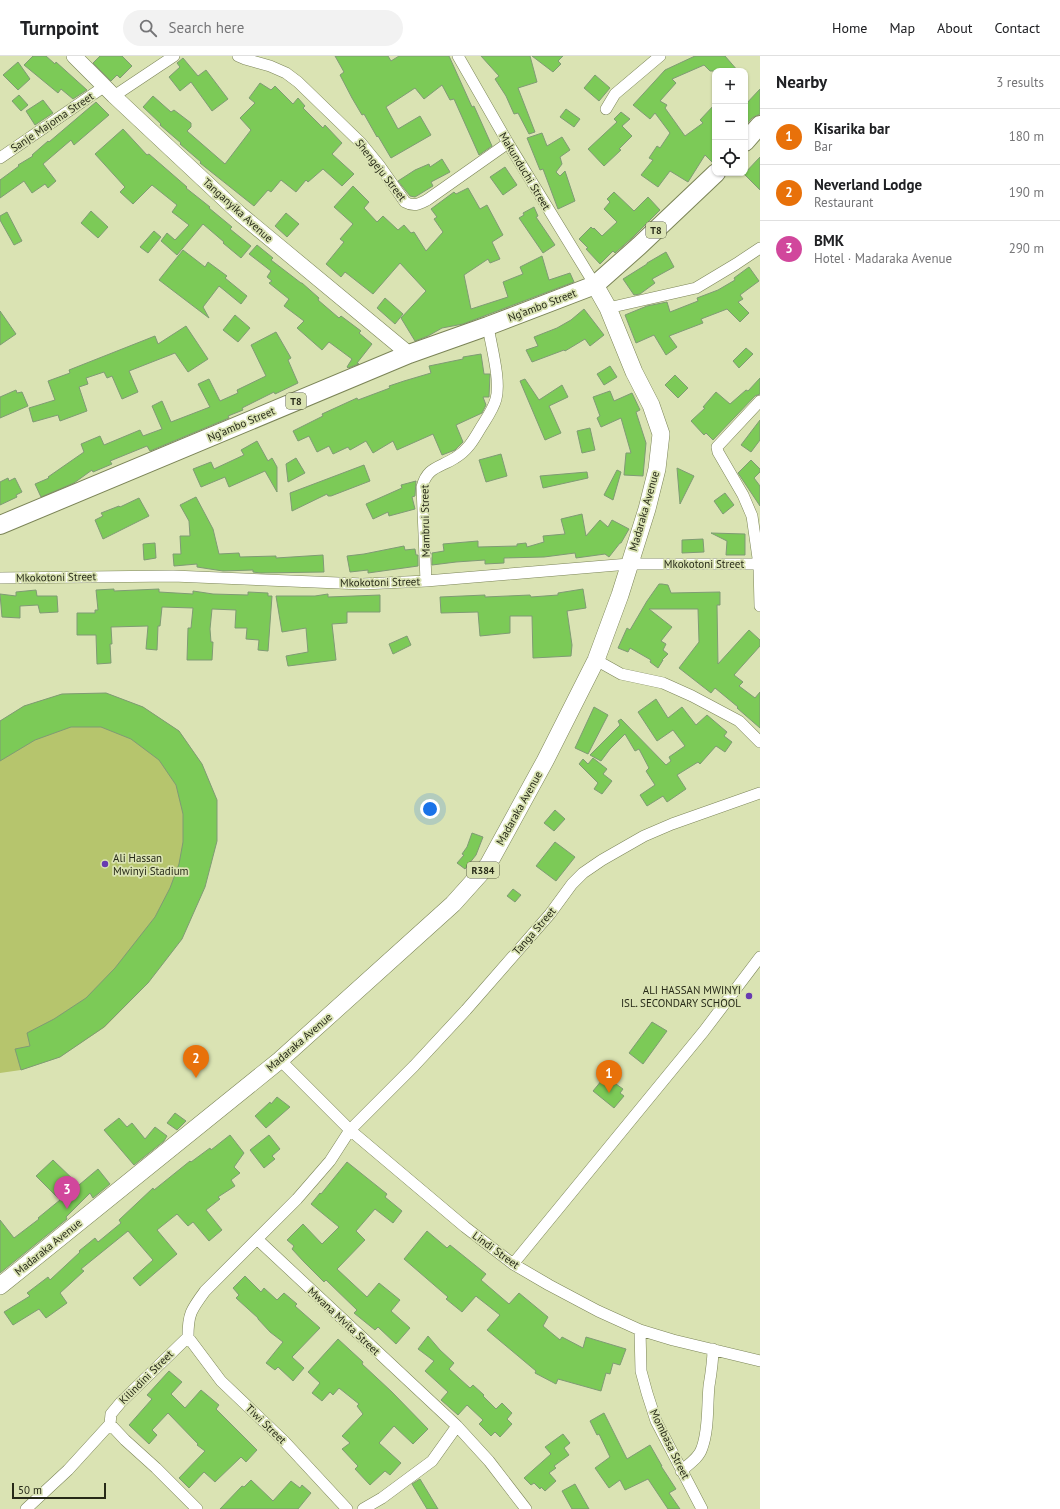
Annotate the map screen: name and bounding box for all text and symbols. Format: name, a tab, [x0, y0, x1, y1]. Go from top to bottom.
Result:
search box	[123, 10, 403, 46]
text: Turnpoint	[20, 16, 99, 40]
icon: search	[137, 17, 159, 39]
text: Search here	[169, 18, 244, 37]
text: Home	[832, 19, 867, 37]
text: Map	[889, 19, 915, 37]
text: About	[937, 19, 973, 37]
text: Contact	[995, 19, 1040, 37]
map controls	[712, 68, 748, 176]
button: +	[712, 68, 748, 104]
text: Nearby	[776, 71, 827, 93]
text: 3 results	[996, 74, 1044, 91]
street label: Sanje Majoma Street	[8, 89, 96, 155]
button: −	[712, 104, 748, 140]
text: Kisarika bar	[814, 119, 890, 138]
text: 1	[785, 128, 793, 145]
text: 180 m	[1009, 128, 1044, 145]
street label: Makunduchi Street	[496, 130, 554, 213]
street label: Shengeju Street	[352, 136, 410, 204]
text: Bar	[814, 138, 832, 155]
button: locate	[712, 140, 748, 176]
street label: Tanganyika Avenue	[200, 175, 276, 245]
text: Neverland Lodge	[814, 175, 922, 194]
text: 2	[785, 184, 793, 201]
text: 190 m	[1009, 184, 1044, 201]
text: Restaurant	[814, 194, 873, 211]
road number: T8	[646, 222, 666, 238]
text: BMK	[814, 231, 844, 250]
text: 3	[785, 240, 793, 257]
text: 290 m	[1009, 240, 1044, 257]
text: Hotel · Madaraka Avenue	[814, 250, 952, 267]
street label: Ng’ambo Street	[506, 285, 578, 324]
road number: T8	[286, 393, 306, 409]
street label: Ng’ambo Street	[205, 403, 277, 445]
street label: Madaraka Avenue	[626, 469, 662, 553]
street label: Mambrui Street	[417, 484, 433, 557]
street label: Mkokotoni Street	[664, 557, 744, 571]
street label: Mkokotoni Street	[16, 569, 97, 585]
street label: Mkokotoni Street	[340, 574, 421, 590]
street label: Madaraka Avenue	[493, 768, 545, 847]
your location	[420, 799, 440, 819]
place label: Ali Hassan Mwinyi Stadium	[113, 851, 189, 878]
marker: Ali Hassan Mwinyi Stadium	[100, 859, 110, 869]
road number: R384	[467, 862, 499, 878]
street label: Tanga Street	[509, 904, 559, 958]
place label: ALI HASSAN MWINYI ISL. SECONDARY SCHOOL	[621, 983, 741, 1010]
marker: ALI HASSAN MWINYI ISL. SECONDARY SCHOOL	[744, 991, 754, 1001]
street label: Madaraka Avenue	[263, 1009, 335, 1074]
pin: 2	[183, 1045, 209, 1078]
pin: 1	[596, 1060, 622, 1093]
pin: 3	[54, 1176, 80, 1209]
street label: Madaraka Avenue	[12, 1215, 85, 1278]
street label: Lindi Street	[470, 1228, 522, 1272]
street label: Mwana Mvita Street	[305, 1284, 383, 1358]
street label: Kilindini Street	[116, 1347, 176, 1407]
street label: Tiwi Street	[243, 1401, 289, 1447]
street label: Mombasa Street	[647, 1407, 693, 1481]
scale bar	[12, 1481, 106, 1500]
text: 50 m	[18, 1483, 42, 1497]

